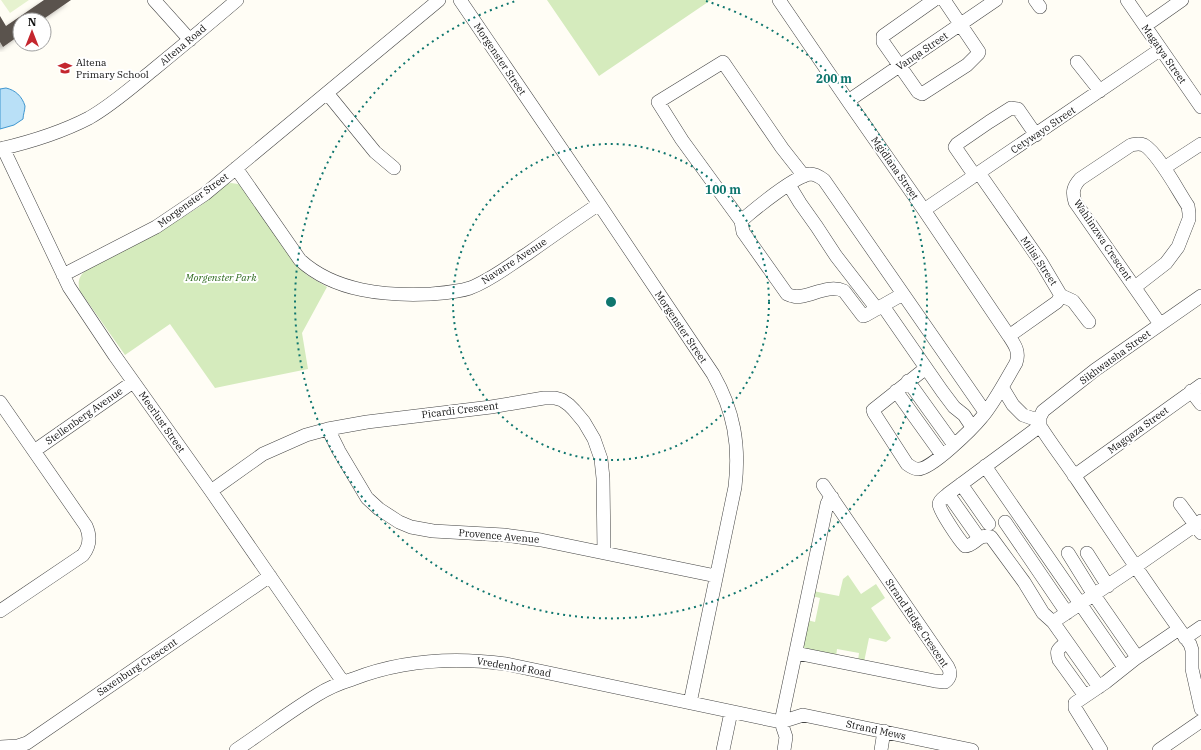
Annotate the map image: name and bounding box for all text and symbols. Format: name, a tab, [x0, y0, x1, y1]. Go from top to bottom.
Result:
north arrow	[12, 12, 52, 52]
text: N	[28, 15, 37, 29]
street label: Morgenster Street	[471, 20, 529, 98]
street label: Altena Road	[157, 22, 209, 68]
street label: Magatya Street	[1139, 22, 1190, 87]
street label: Vanqa Street	[894, 29, 951, 73]
place label: Altena Primary School	[76, 56, 149, 81]
school or university icon: Altena Primary School	[57, 60, 73, 76]
text: 200 m	[816, 71, 852, 86]
street label: Cetywayo Street	[1008, 103, 1078, 156]
street label: Mgidlana Street	[868, 134, 922, 202]
street label: Morgenster Street	[155, 170, 231, 230]
text: 100 m	[705, 182, 741, 197]
street label: Wahlinzwa Crescent	[1071, 197, 1135, 283]
street label: Milisi Street	[1018, 234, 1060, 288]
street label: Navarre Avenue	[479, 235, 549, 287]
park label: Morgenster Park	[185, 271, 257, 284]
street label: Morgenster Street	[652, 288, 710, 366]
centre of rings	[604, 295, 618, 309]
street label: Sikhwatsha Street	[1077, 327, 1153, 387]
street label: Stellenberg Avenue	[43, 384, 125, 448]
street label: Meerlust Street	[136, 389, 188, 456]
street label: Picardi Crescent	[421, 399, 500, 421]
street label: Magqaza Street	[1105, 403, 1171, 456]
street label: Provence Avenue	[458, 526, 540, 546]
street label: Strand Ridge Crescent	[882, 576, 952, 670]
street label: Saxenburg Crescent	[94, 635, 180, 699]
street label: Vredenhof Road	[476, 654, 552, 680]
street label: Strand Mews	[845, 717, 907, 743]

